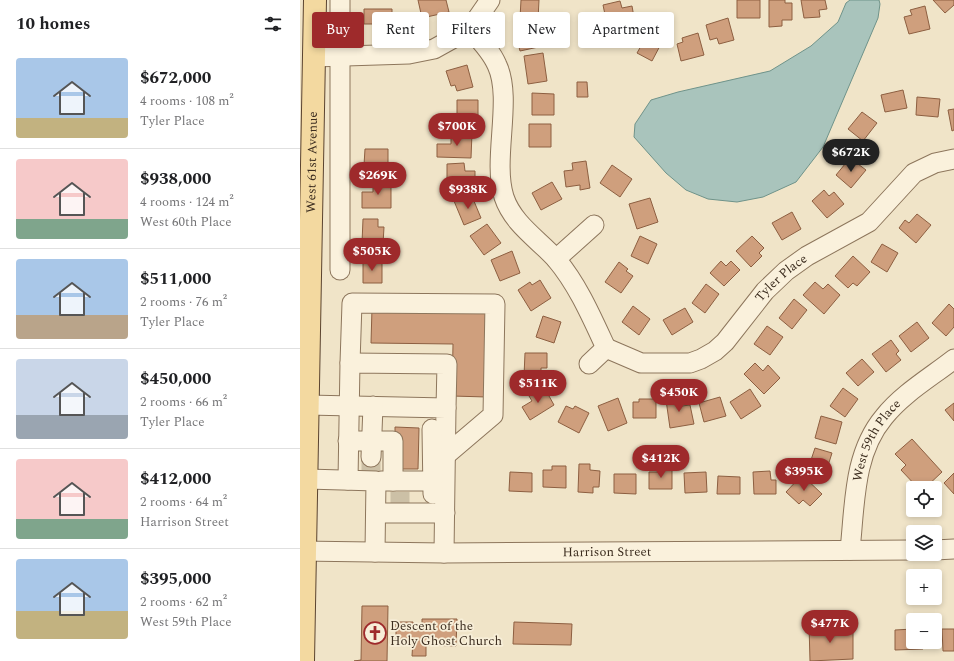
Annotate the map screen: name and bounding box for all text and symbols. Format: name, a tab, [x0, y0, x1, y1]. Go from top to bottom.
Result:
text: 10 homes	[16, 11, 90, 37]
chip: Buy	[312, 12, 364, 48]
chip: Rent	[372, 12, 429, 48]
chip: Filters	[437, 12, 505, 48]
chip: New	[513, 12, 570, 48]
chip: Apartment	[578, 12, 674, 48]
icon: filters	[262, 13, 284, 35]
text: $672,000	[140, 65, 211, 91]
icon: home	[48, 74, 96, 122]
text: 4 rooms · 108 m²	[140, 91, 234, 111]
text: Tyler Place	[140, 111, 205, 131]
street label: West 61st Avenue	[301, 111, 323, 213]
pin: $700K	[429, 113, 485, 147]
text: $700K	[437, 116, 477, 136]
pin: $672K	[823, 139, 879, 173]
text: $672K	[831, 142, 871, 162]
pin: $269K	[350, 162, 406, 196]
text: $269K	[358, 165, 398, 185]
text: $938,000	[140, 166, 211, 192]
icon: home	[48, 175, 96, 223]
pin: $938K	[440, 176, 496, 210]
text: $938K	[448, 179, 488, 199]
text: 4 rooms · 124 m²	[140, 192, 234, 212]
text: West 60th Place	[140, 212, 232, 232]
pin: $505K	[344, 238, 400, 272]
text: $505K	[352, 241, 392, 261]
street label: Tyler Place	[750, 249, 811, 306]
text: $511,000	[140, 266, 211, 292]
icon: home	[48, 275, 96, 323]
text: 2 rooms · 76 m²	[140, 292, 227, 312]
text: Tyler Place	[140, 312, 205, 332]
text: $450,000	[140, 366, 211, 392]
pin: $511K	[510, 370, 566, 404]
text: $511K	[518, 373, 558, 393]
icon: home	[48, 375, 96, 423]
pin: $450K	[651, 379, 707, 413]
text: $450K	[659, 382, 699, 402]
text: 2 rooms · 66 m²	[140, 392, 227, 412]
street label: West 59th Place	[847, 394, 905, 483]
text: Tyler Place	[140, 412, 205, 432]
pin: $412K	[633, 445, 689, 479]
text: $412K	[641, 448, 681, 468]
pin: $395K	[776, 458, 832, 492]
text: $395K	[784, 461, 824, 481]
text: $412,000	[140, 466, 211, 492]
icon: home	[48, 475, 96, 523]
map controls	[906, 481, 942, 649]
button: locate	[906, 481, 942, 517]
text: 2 rooms · 64 m²	[140, 492, 227, 512]
text: Harrison Street	[140, 512, 229, 532]
button: layers	[906, 525, 942, 561]
street label: Harrison Street	[562, 542, 652, 562]
text: $395,000	[140, 566, 211, 592]
button: +	[906, 569, 942, 605]
icon: home	[48, 575, 96, 623]
text: 2 rooms · 62 m²	[140, 592, 227, 612]
pin: $477K	[802, 610, 858, 644]
text: West 59th Place	[140, 612, 232, 632]
text: $477K	[810, 613, 850, 633]
button: −	[906, 613, 942, 649]
place label: Descent of the Holy Ghost Church	[390, 616, 502, 651]
church icon: Descent of the Holy Ghost Church	[362, 620, 388, 646]

